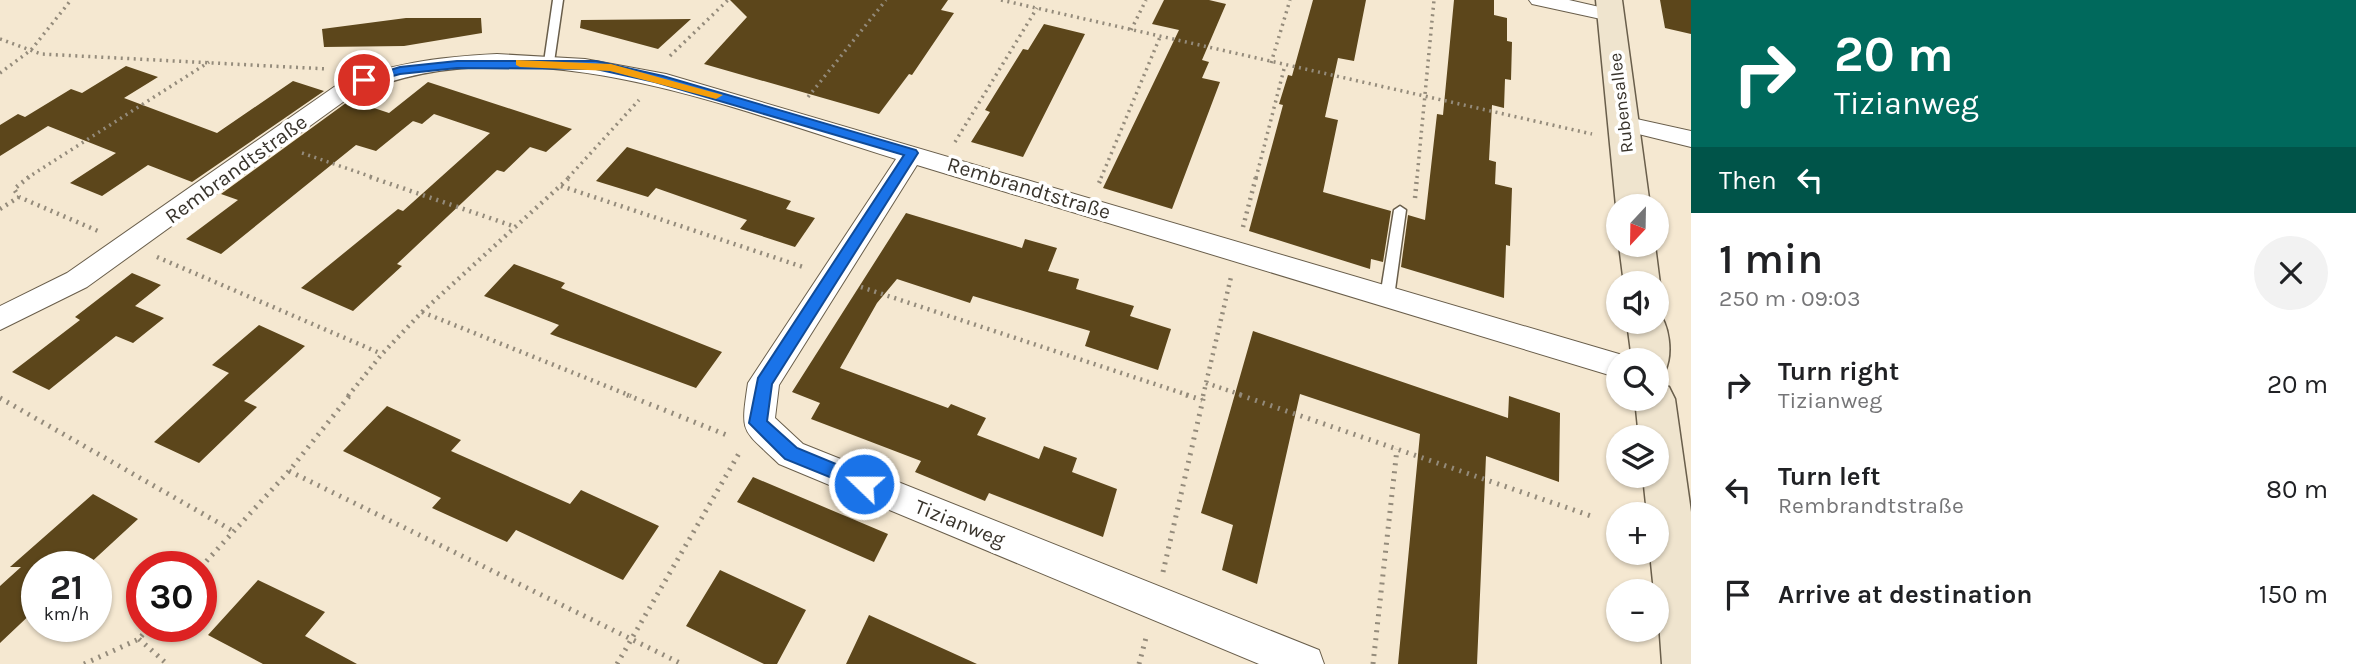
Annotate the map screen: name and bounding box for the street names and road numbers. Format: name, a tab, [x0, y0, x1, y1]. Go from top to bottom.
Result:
street label: Rubensallee	[1604, 52, 1638, 154]
street label: Rembrandtstraße	[160, 109, 312, 229]
street label: Rembrandtstraße	[944, 152, 1114, 224]
street label: Tizianweg	[911, 494, 1009, 552]

